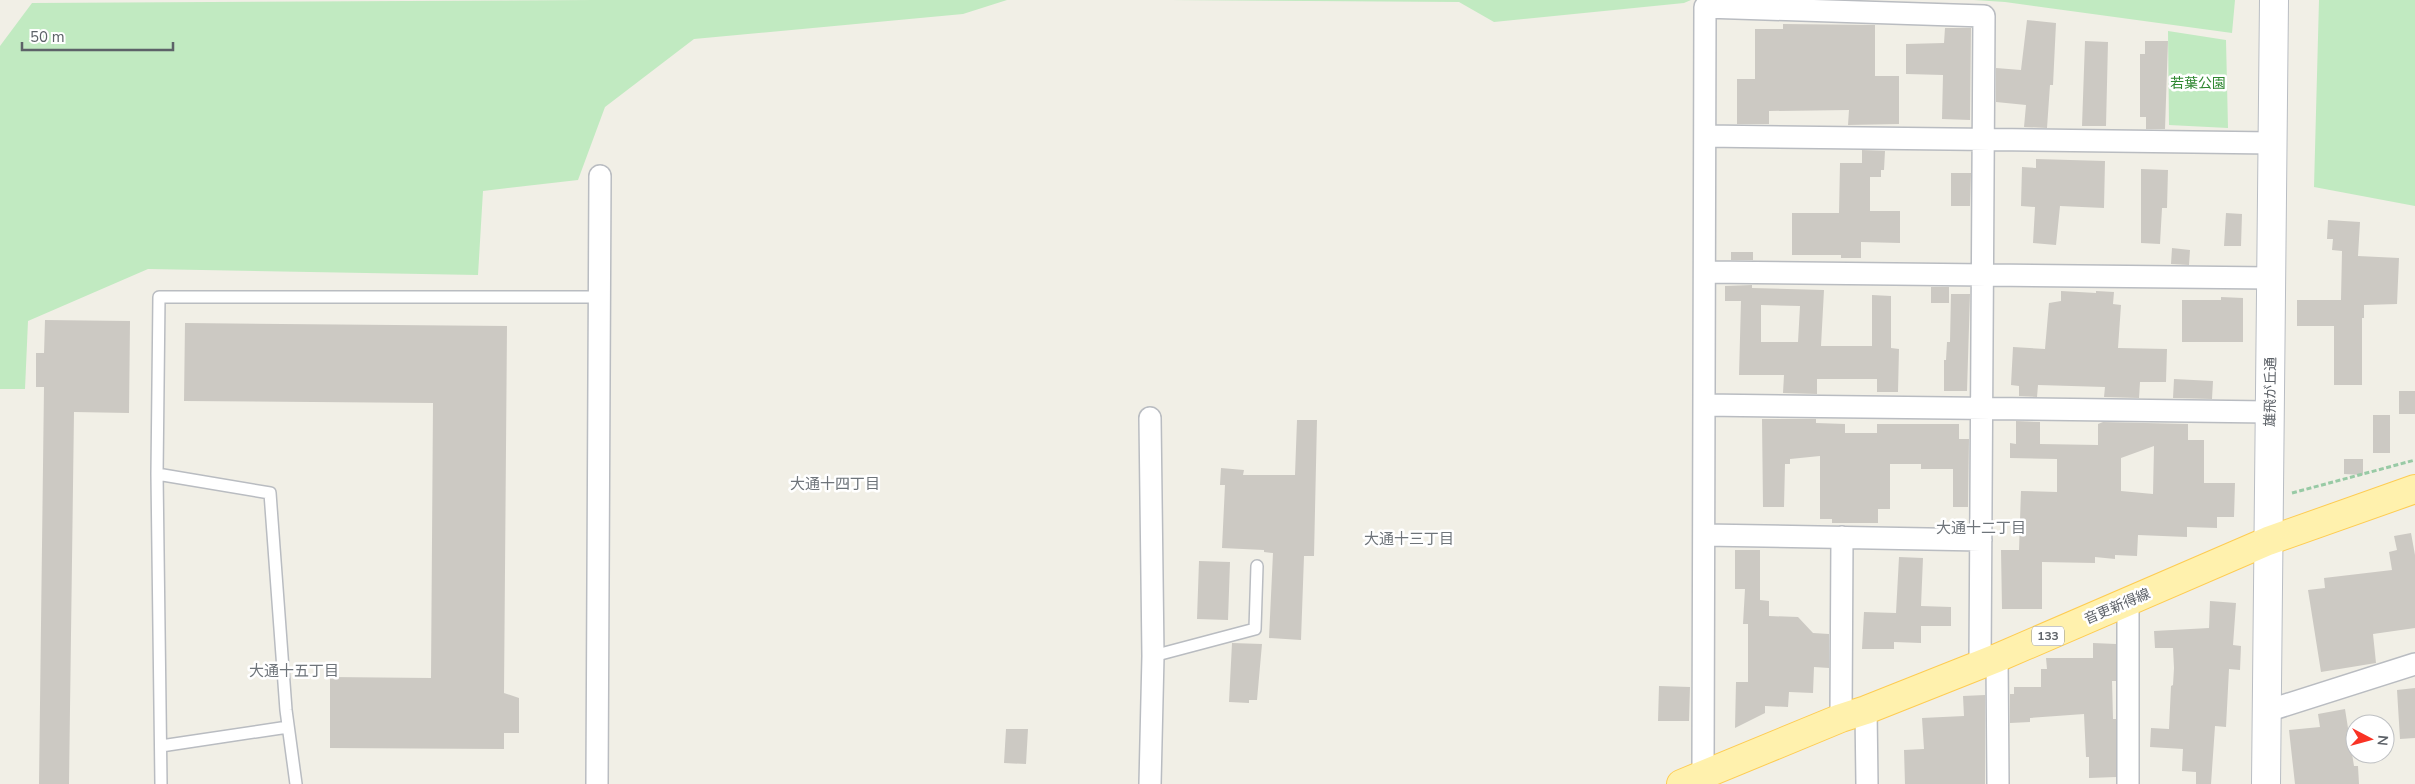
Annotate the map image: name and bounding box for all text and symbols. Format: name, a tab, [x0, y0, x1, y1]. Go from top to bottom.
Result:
scale bar	[22, 20, 174, 52]
text: 50 m	[30, 27, 65, 47]
park label: 若葉公園	[2170, 74, 2226, 93]
street label: 雄飛が丘通	[2260, 357, 2281, 427]
district label: 大通十四丁目	[790, 474, 880, 494]
district label: 大通十二丁目	[1936, 518, 2026, 538]
district label: 大通十三丁目	[1364, 529, 1454, 549]
street label: 音更新得線	[2081, 584, 2153, 629]
road number: 133	[2032, 626, 2064, 646]
district label: 大通十五丁目	[249, 661, 339, 681]
north arrow	[2345, 714, 2395, 764]
text: N	[2372, 734, 2392, 747]

